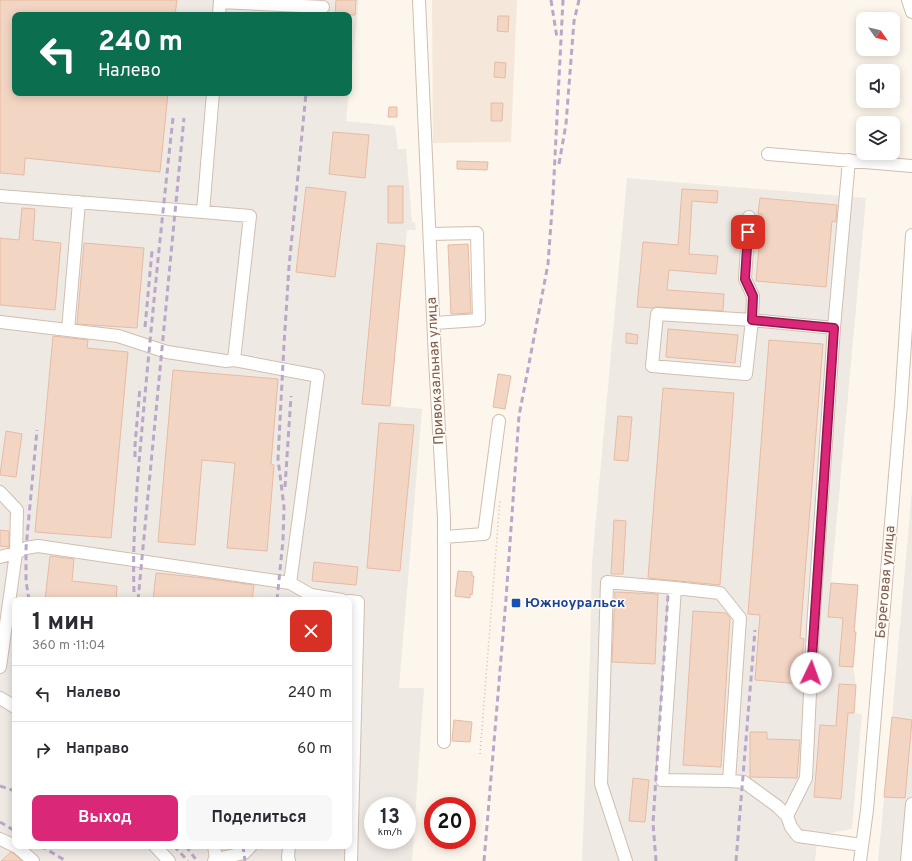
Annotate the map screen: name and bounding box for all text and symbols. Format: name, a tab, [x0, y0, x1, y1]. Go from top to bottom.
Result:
north arrow	[856, 12, 900, 56]
map controls	[856, 12, 900, 160]
text: 240 m	[98, 25, 183, 61]
icon: left	[32, 28, 84, 80]
text: Налево	[98, 60, 161, 83]
button: sound	[856, 64, 900, 108]
button: layers	[856, 116, 900, 160]
pin	[731, 215, 765, 249]
icon: arrive	[737, 221, 759, 243]
street label: Привокзальная улица	[424, 297, 448, 445]
street label: Береговая улица	[873, 525, 899, 639]
place label: Южноуральск	[525, 595, 625, 612]
marker: Южноуральск	[510, 597, 522, 609]
text: 1 мин	[32, 608, 94, 638]
button: close	[290, 610, 332, 652]
text: 360 m · 11:04	[32, 638, 105, 654]
position arrow	[790, 652, 832, 694]
icon: left	[32, 683, 54, 705]
text: Налево	[66, 684, 121, 703]
text: 240 m	[288, 684, 332, 703]
icon: right	[32, 739, 54, 761]
text: Направо	[66, 740, 129, 759]
text: 60 m	[297, 740, 332, 759]
button: Выход	[32, 795, 178, 841]
button: Поделиться	[186, 795, 332, 841]
speed limit sign: 20	[424, 797, 476, 849]
text: 13	[380, 805, 400, 831]
text: km/h	[378, 826, 402, 839]

